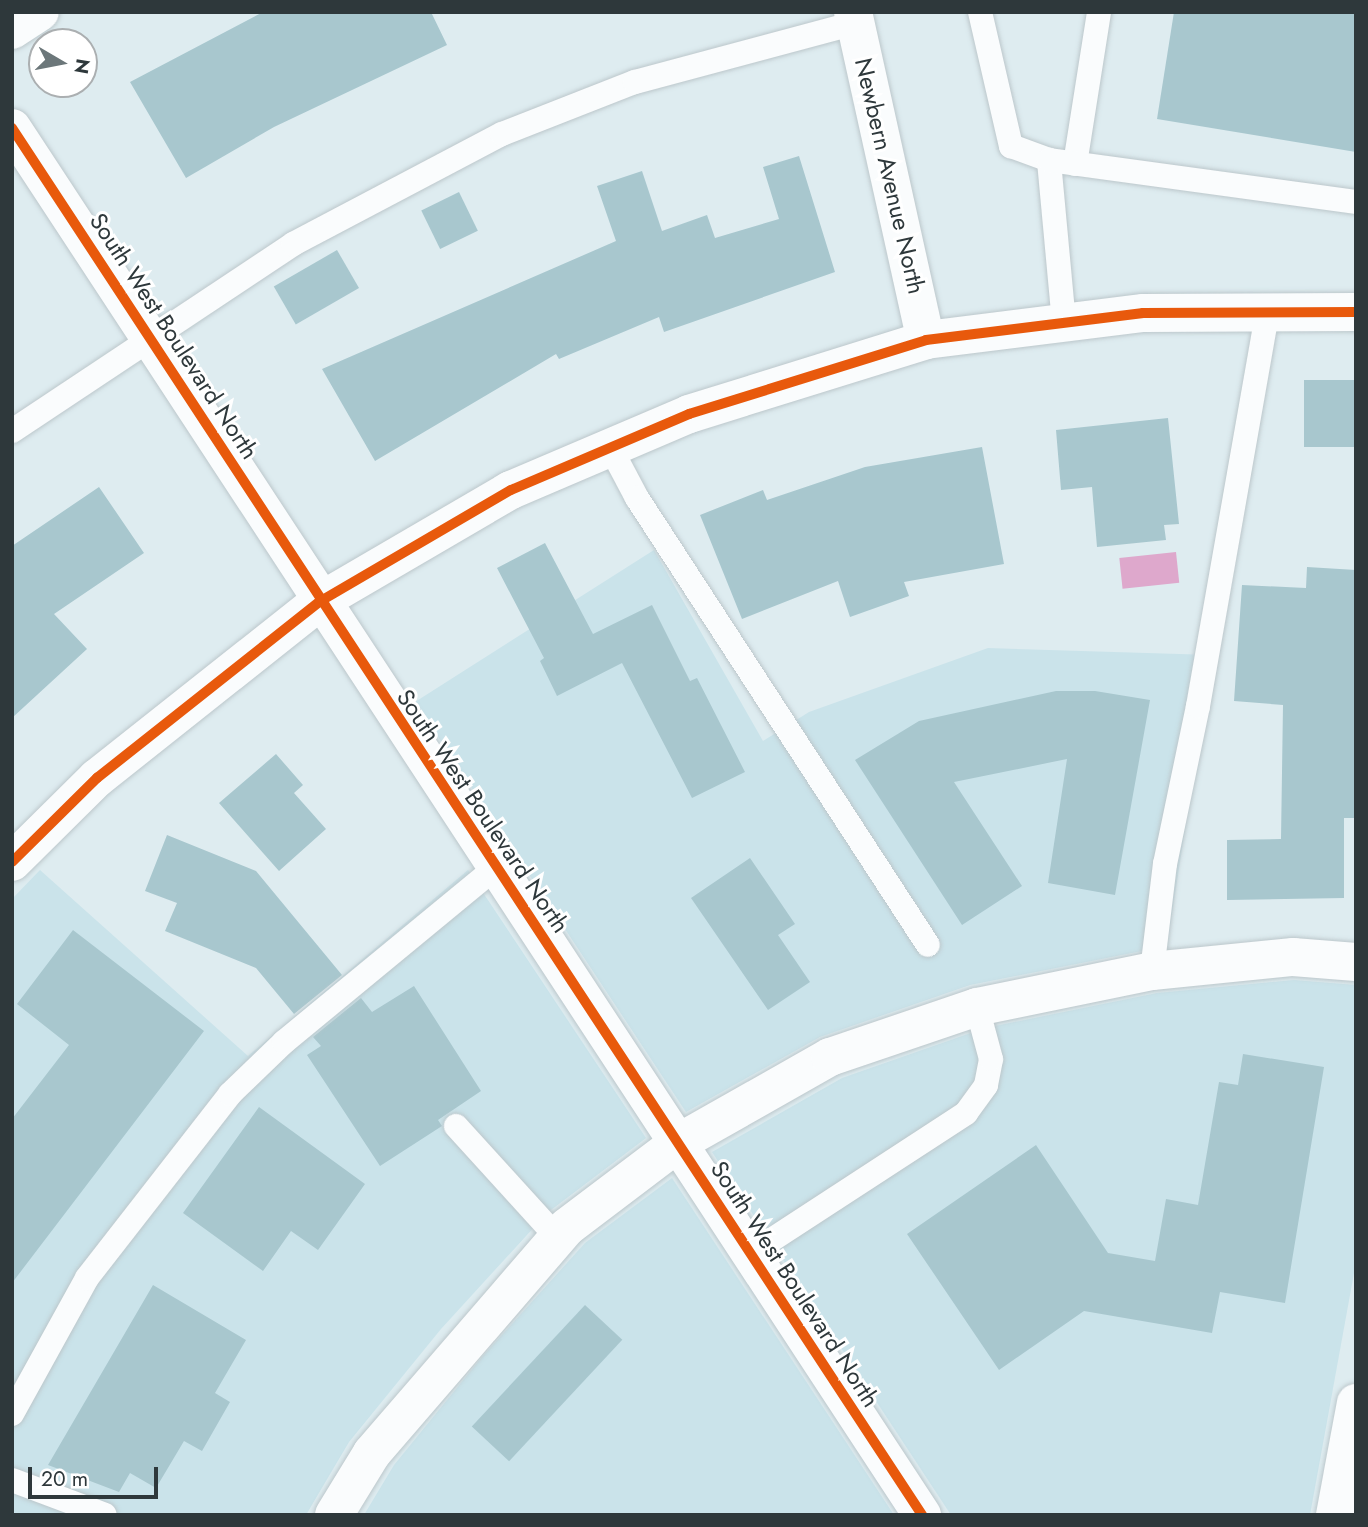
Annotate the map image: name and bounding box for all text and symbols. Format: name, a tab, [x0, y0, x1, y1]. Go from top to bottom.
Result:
north arrow	[28, 28, 98, 98]
street label: Newbern Avenue North	[849, 55, 931, 297]
text: N	[68, 57, 97, 76]
street label: South West Boulevard North	[84, 208, 264, 464]
street label: South West Boulevard North	[391, 684, 575, 938]
street label: South West Boulevard North	[705, 1156, 885, 1412]
scale bar	[32, 1454, 161, 1498]
text: 20 m	[41, 1464, 88, 1494]

